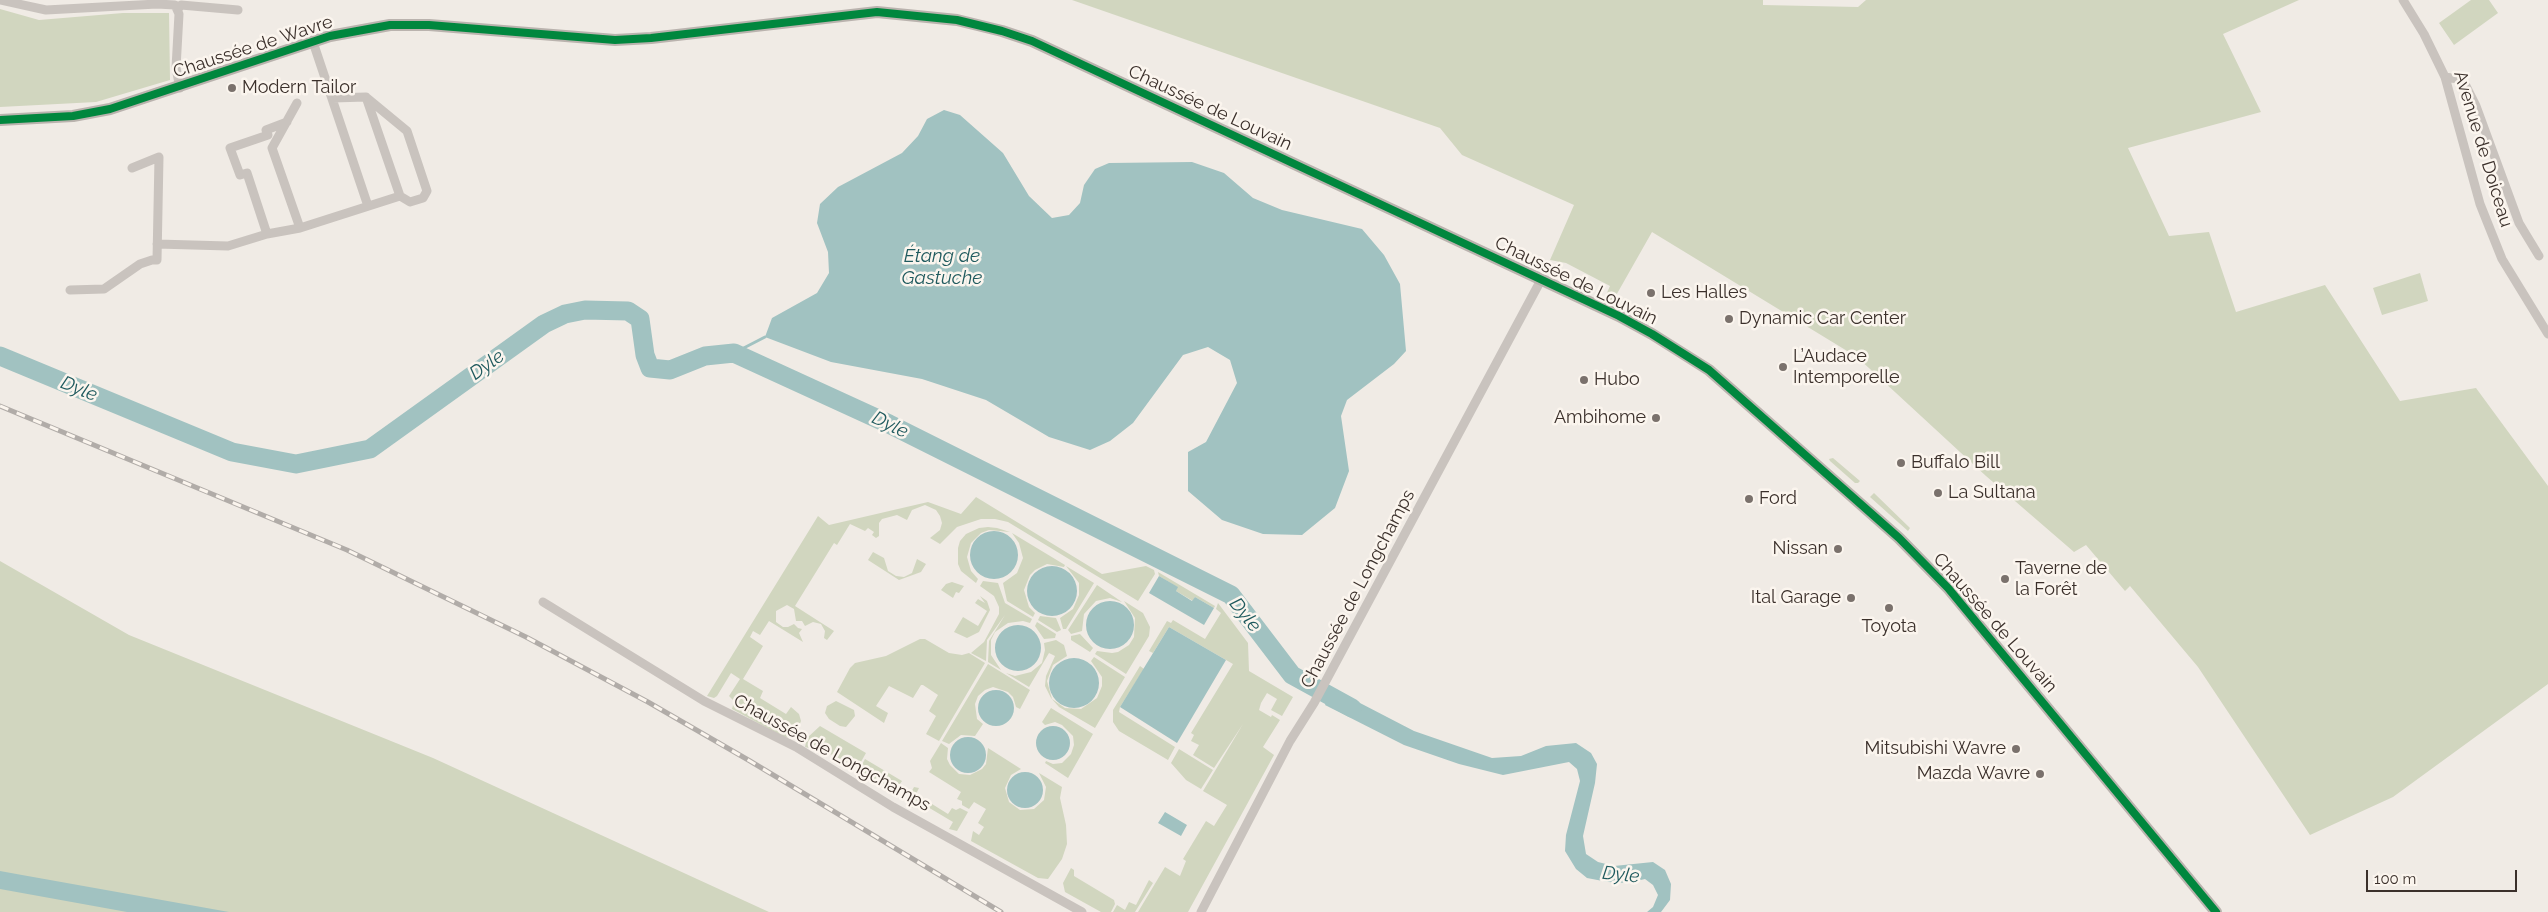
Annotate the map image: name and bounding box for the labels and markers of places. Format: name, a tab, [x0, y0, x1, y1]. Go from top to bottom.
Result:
place label: Modern Tailor	[242, 77, 356, 99]
marker: Modern Tailor	[226, 82, 238, 94]
place label: Les Halles	[1661, 282, 1747, 304]
marker: Les Halles	[1645, 287, 1657, 299]
place label: Dynamic Car Center	[1739, 308, 1906, 330]
marker: Dynamic Car Center	[1723, 313, 1735, 325]
place label: L’Audace Intemporelle	[1793, 346, 1900, 388]
marker: L’Audace Intemporelle	[1777, 361, 1789, 373]
place label: Hubo	[1594, 369, 1640, 391]
marker: Hubo	[1578, 374, 1590, 386]
place label: Ambihome	[1554, 407, 1646, 429]
marker: Ambihome	[1650, 412, 1662, 424]
place label: Buffalo Bill	[1911, 452, 2000, 474]
marker: Buffalo Bill	[1895, 457, 1907, 469]
place label: La Sultana	[1948, 482, 2036, 504]
marker: La Sultana	[1932, 487, 1944, 499]
place label: Ford	[1759, 488, 1797, 510]
marker: Ford	[1743, 493, 1755, 505]
place label: Nissan	[1772, 538, 1828, 560]
marker: Nissan	[1832, 543, 1844, 555]
place label: Taverne de la Forêt	[2015, 558, 2107, 600]
marker: Taverne de la Forêt	[1999, 573, 2011, 585]
place label: Ital Garage	[1751, 587, 1841, 609]
marker: Ital Garage	[1845, 592, 1857, 604]
marker: Toyota	[1883, 602, 1895, 614]
place label: Toyota	[1861, 616, 1917, 638]
place label: Mitsubishi Wavre	[1865, 738, 2006, 760]
marker: Mitsubishi Wavre	[2010, 743, 2022, 755]
place label: Mazda Wavre	[1917, 763, 2030, 785]
marker: Mazda Wavre	[2034, 768, 2046, 780]

